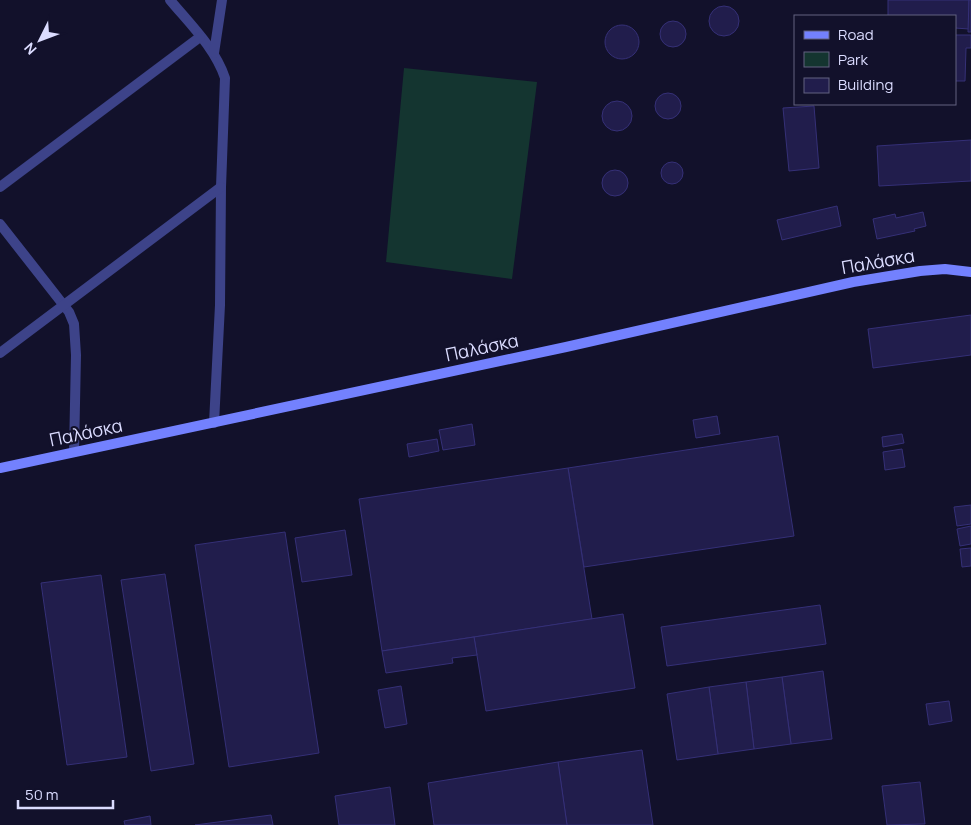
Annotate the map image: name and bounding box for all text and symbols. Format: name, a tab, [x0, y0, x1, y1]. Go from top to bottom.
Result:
north arrow	[15, 15, 65, 65]
legend	[794, 15, 956, 105]
text: Road	[838, 24, 874, 45]
text: N	[20, 39, 40, 59]
text: Park	[838, 49, 868, 70]
text: Building	[838, 74, 893, 95]
street label: Παλάσκα	[839, 243, 916, 279]
street label: Παλάσκα	[443, 328, 520, 366]
street label: Παλάσκα	[47, 413, 124, 451]
scale bar	[18, 778, 112, 810]
text: 50 m	[25, 784, 59, 805]

